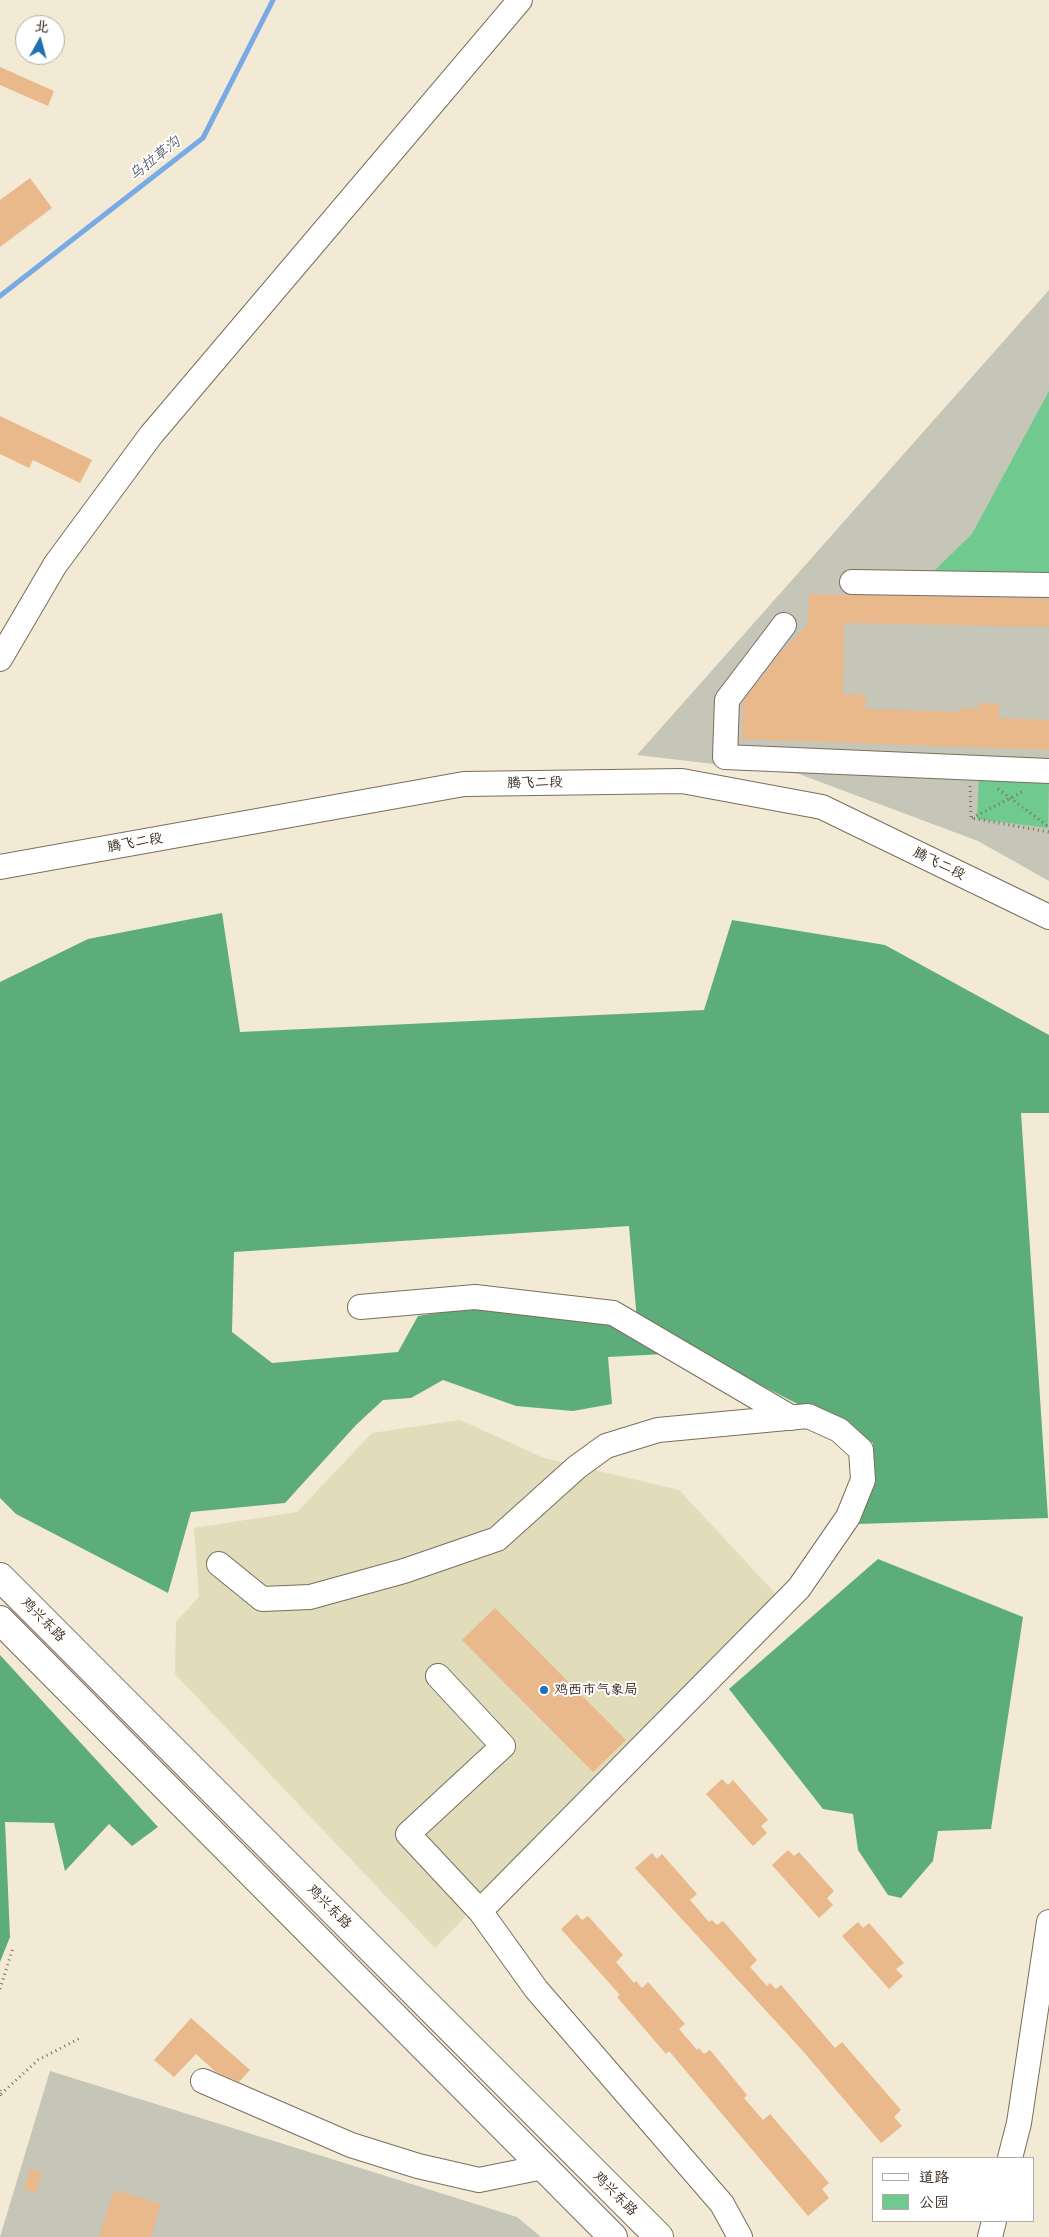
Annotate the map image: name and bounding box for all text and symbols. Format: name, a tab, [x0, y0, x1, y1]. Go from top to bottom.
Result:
north arrow	[15, 15, 65, 65]
text: 北	[34, 16, 50, 36]
water label: 乌拉草沟	[126, 133, 184, 185]
street label: 腾飞二段	[507, 774, 563, 792]
street label: 腾飞二段	[106, 830, 164, 856]
street label: 腾飞二段	[910, 844, 968, 884]
street label: 鸡兴东路	[17, 1594, 69, 1646]
place label: 鸡西市气象局	[554, 1682, 638, 1698]
marker: 鸡西市气象局	[538, 1684, 550, 1696]
street label: 鸡兴东路	[303, 1881, 355, 1933]
legend	[872, 2157, 1034, 2222]
text: 道路	[919, 2167, 949, 2187]
street label: 鸡兴东路	[589, 2168, 641, 2220]
text: 公园	[919, 2192, 949, 2212]

